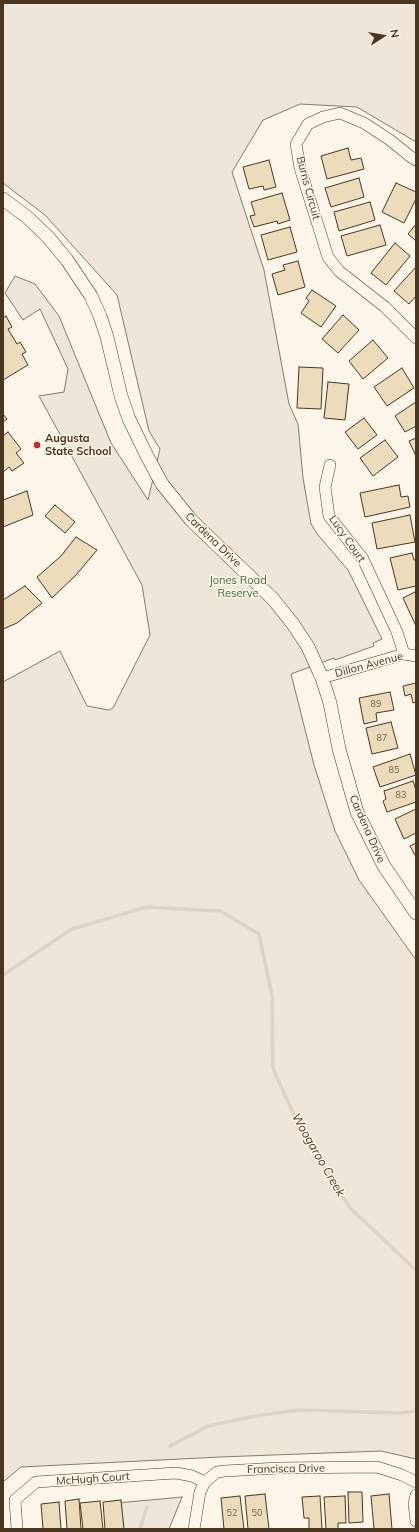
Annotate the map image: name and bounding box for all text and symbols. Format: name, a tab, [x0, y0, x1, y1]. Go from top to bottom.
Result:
north arrow	[363, 16, 403, 56]
text: N	[387, 28, 402, 39]
street label: Burns Circuit	[293, 155, 323, 221]
place label: Augusta State School	[45, 432, 111, 458]
marker: Augusta State School	[32, 440, 42, 450]
street label: Cardena Drive	[182, 510, 244, 570]
street label: Lucy Court	[326, 513, 368, 565]
park label: Jones Road Reserve	[209, 574, 267, 600]
street label: Dillon Avenue	[333, 650, 405, 680]
house number: 89	[371, 699, 381, 709]
house number: 87	[377, 733, 387, 743]
house number: 85	[389, 765, 399, 775]
house number: 83	[396, 790, 406, 800]
street label: Cardena Drive	[346, 793, 388, 865]
water label: Woogaroo Creek	[288, 1111, 348, 1199]
street label: Francisca Drive	[247, 1462, 325, 1476]
street label: McHugh Court	[56, 1470, 130, 1488]
house number: 52	[227, 1508, 237, 1518]
house number: 50	[252, 1508, 262, 1518]

